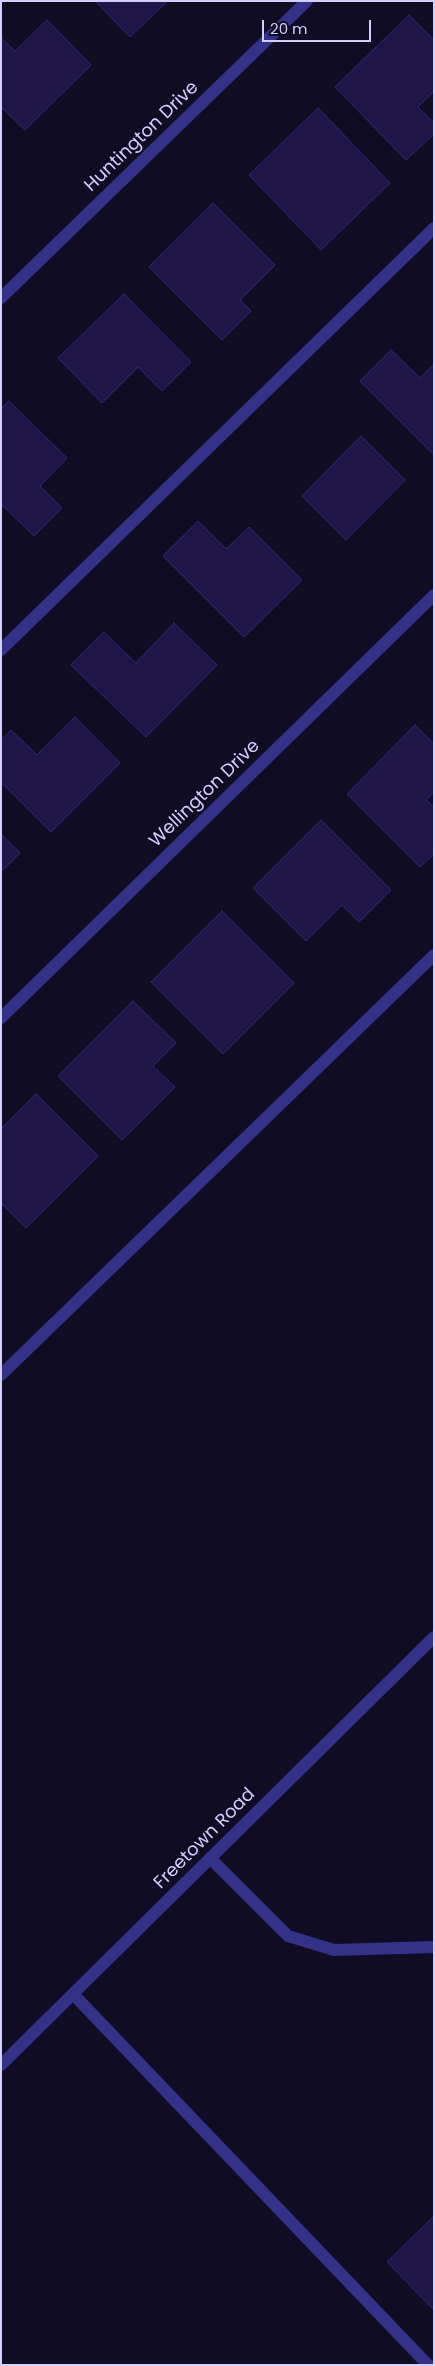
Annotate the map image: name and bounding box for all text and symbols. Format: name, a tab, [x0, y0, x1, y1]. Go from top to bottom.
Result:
scale bar	[265, 10, 374, 42]
text: 20 m	[270, 18, 308, 39]
street label: Huntington Drive	[81, 77, 203, 197]
street label: Wellington Drive	[145, 736, 265, 852]
street label: Freetown Road	[150, 1784, 260, 1894]

